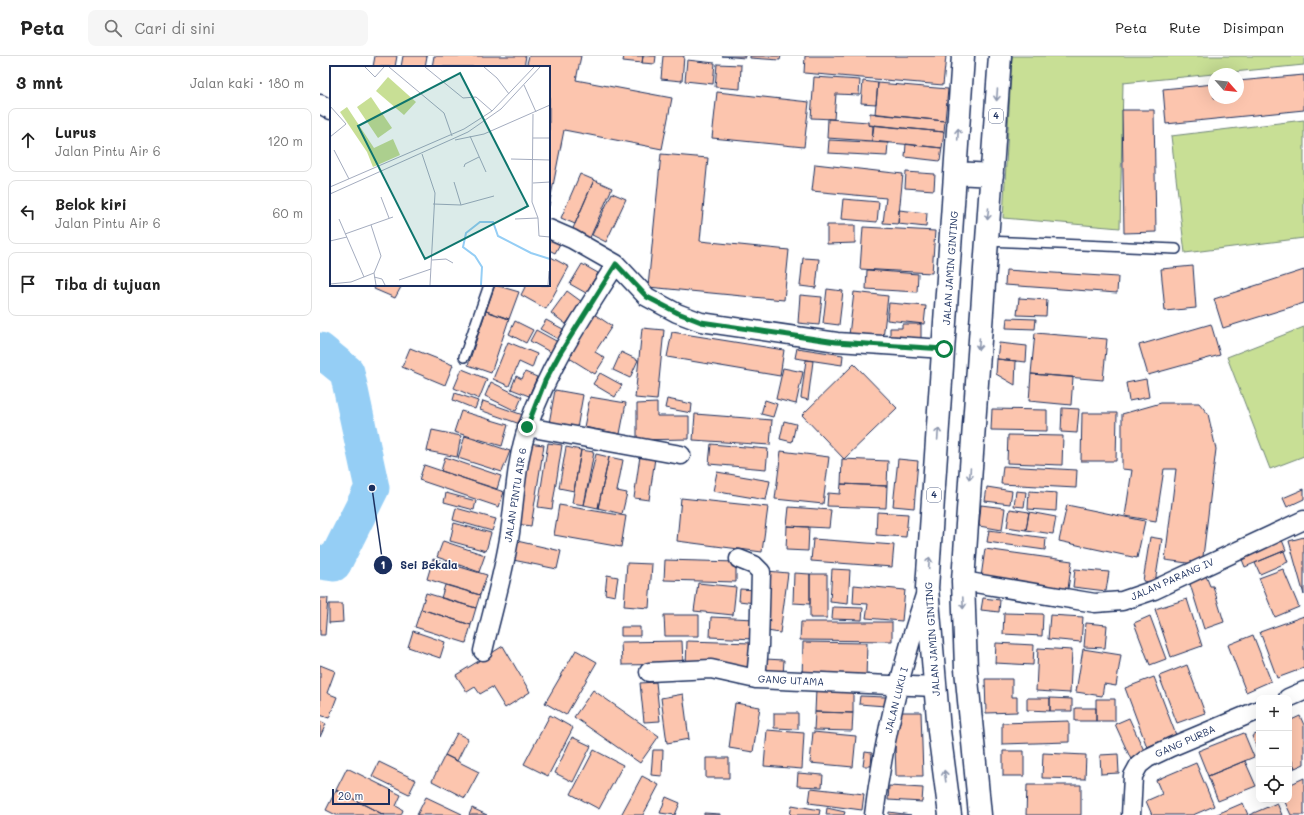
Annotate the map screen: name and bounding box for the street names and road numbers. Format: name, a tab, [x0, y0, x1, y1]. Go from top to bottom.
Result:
road number: 4	[989, 109, 1003, 123]
street label: JALAN JAMIN GINTING	[939, 210, 961, 326]
street label: JALAN PINTU AIR 6	[501, 447, 529, 543]
road number: 4	[927, 488, 941, 502]
street label: JALAN PARANG IV	[1128, 554, 1216, 604]
street label: JALAN JAMIN GINTING	[921, 581, 943, 697]
street label: JALAN LUKU I	[881, 665, 911, 734]
street label: GANG UTAMA	[757, 671, 825, 689]
street label: GANG PURBA	[1153, 721, 1217, 761]

